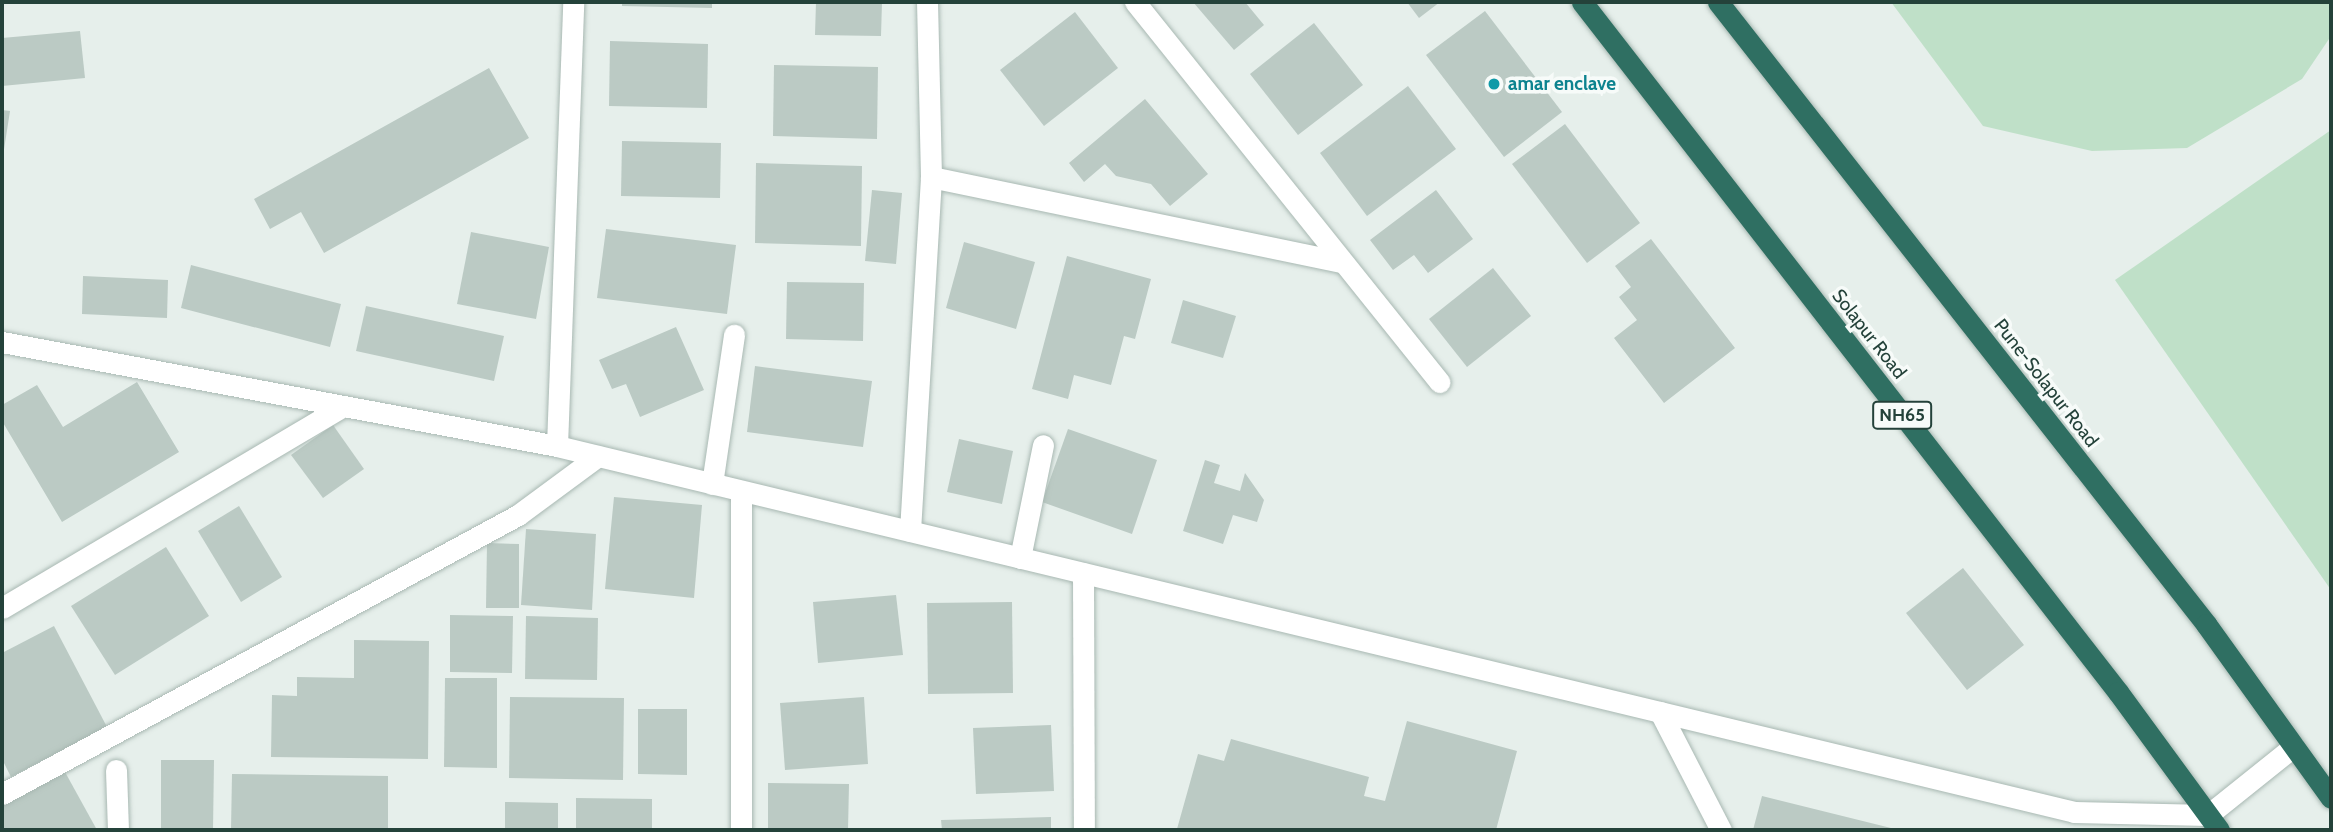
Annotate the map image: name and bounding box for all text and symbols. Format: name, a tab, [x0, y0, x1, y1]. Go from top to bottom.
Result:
place label: amar enclave	[1508, 73, 1616, 95]
marker: amar enclave	[1486, 76, 1502, 92]
street label: Solapur Road	[1827, 285, 1911, 383]
street label: Pune-Solapur Road	[1989, 314, 2103, 452]
road number: NH65	[1870, 400, 1934, 430]

